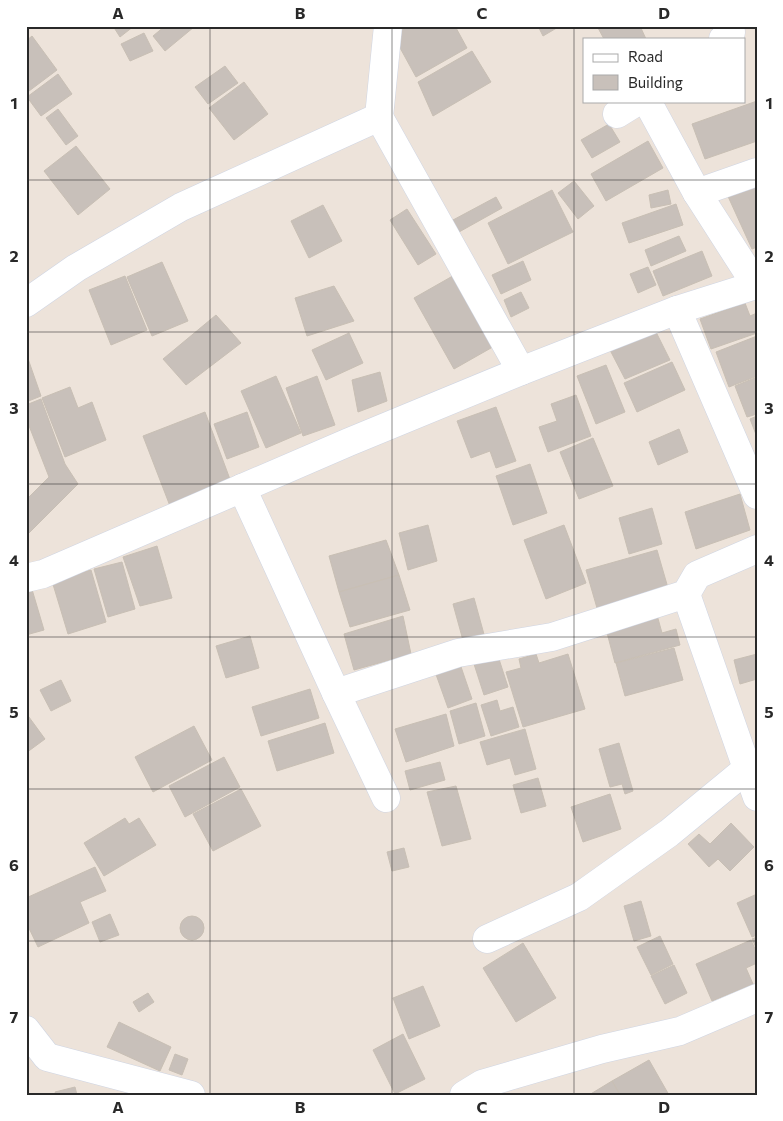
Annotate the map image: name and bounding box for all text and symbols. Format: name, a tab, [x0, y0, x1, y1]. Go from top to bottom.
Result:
text: A	[112, 3, 124, 22]
text: B	[295, 3, 306, 22]
text: C	[477, 3, 488, 22]
text: D	[658, 3, 670, 22]
legend	[583, 38, 746, 102]
text: Road	[628, 47, 663, 65]
text: Building	[628, 73, 683, 91]
text: 1	[10, 93, 18, 112]
text: 1	[765, 93, 773, 112]
text: 2	[9, 246, 19, 265]
text: 2	[764, 246, 774, 265]
text: 3	[9, 398, 19, 417]
text: 3	[764, 398, 774, 417]
text: 4	[9, 550, 19, 569]
text: 4	[764, 550, 774, 569]
text: 5	[9, 702, 19, 721]
text: 5	[764, 702, 774, 721]
text: 6	[9, 855, 19, 874]
text: 6	[764, 855, 774, 874]
text: 7	[10, 1007, 19, 1026]
text: 7	[765, 1007, 774, 1026]
text: A	[112, 1097, 124, 1116]
text: B	[295, 1097, 306, 1116]
text: C	[477, 1097, 488, 1116]
text: D	[658, 1097, 670, 1116]

